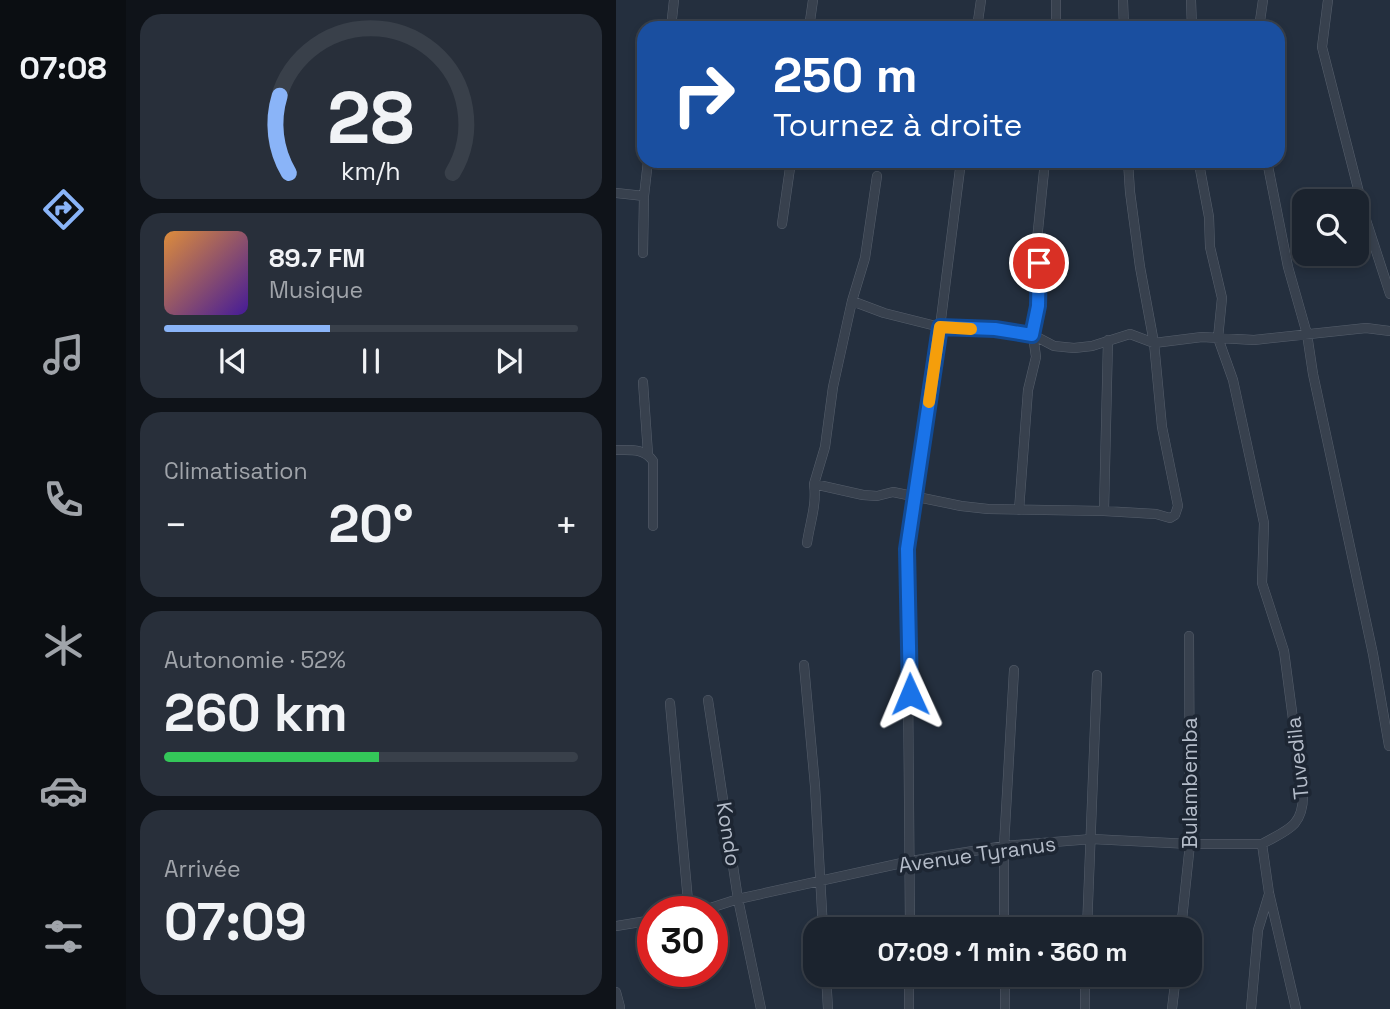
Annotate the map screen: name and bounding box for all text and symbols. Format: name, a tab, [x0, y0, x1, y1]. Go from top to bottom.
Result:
text: 250 m	[773, 44, 918, 106]
text: 07:08	[19, 48, 107, 88]
icon: right	[658, 49, 749, 140]
text: 28	[328, 71, 414, 164]
text: Tournez à droite	[773, 105, 1022, 145]
text: km/h	[341, 154, 401, 186]
icon: directions	[39, 185, 88, 234]
map controls	[1292, 189, 1369, 266]
button: search	[1292, 189, 1369, 266]
pin	[1009, 233, 1069, 293]
text: 89.7 FM	[269, 241, 365, 275]
icon: arrive	[1020, 244, 1058, 282]
text: Musique	[269, 275, 363, 305]
icon: music	[39, 330, 88, 379]
icon: previous	[214, 342, 252, 380]
icon: pause	[352, 342, 390, 380]
icon: next	[490, 342, 528, 380]
text: Climatisation	[164, 456, 308, 486]
icon: phone	[39, 475, 88, 524]
text: 20°	[328, 491, 414, 557]
text: −	[164, 501, 188, 549]
text: +	[554, 501, 578, 549]
icon: climate	[39, 621, 88, 670]
text: Autonomie · 52%	[164, 645, 346, 675]
position arrow	[873, 657, 947, 731]
text: 260 km	[164, 680, 348, 746]
street label: Tuvedila	[1279, 715, 1315, 801]
street label: Bulambemba	[1176, 717, 1203, 849]
icon: car	[39, 766, 88, 815]
street label: Kondo	[711, 800, 747, 868]
street label: Avenue Tyranus	[896, 830, 1058, 878]
text: Arrivée	[164, 854, 241, 884]
text: 07:09	[164, 889, 307, 955]
speed limit sign: 30	[637, 896, 728, 987]
icon: filters	[39, 912, 88, 961]
text: 07:09 · 1 min · 360 m	[877, 935, 1128, 969]

